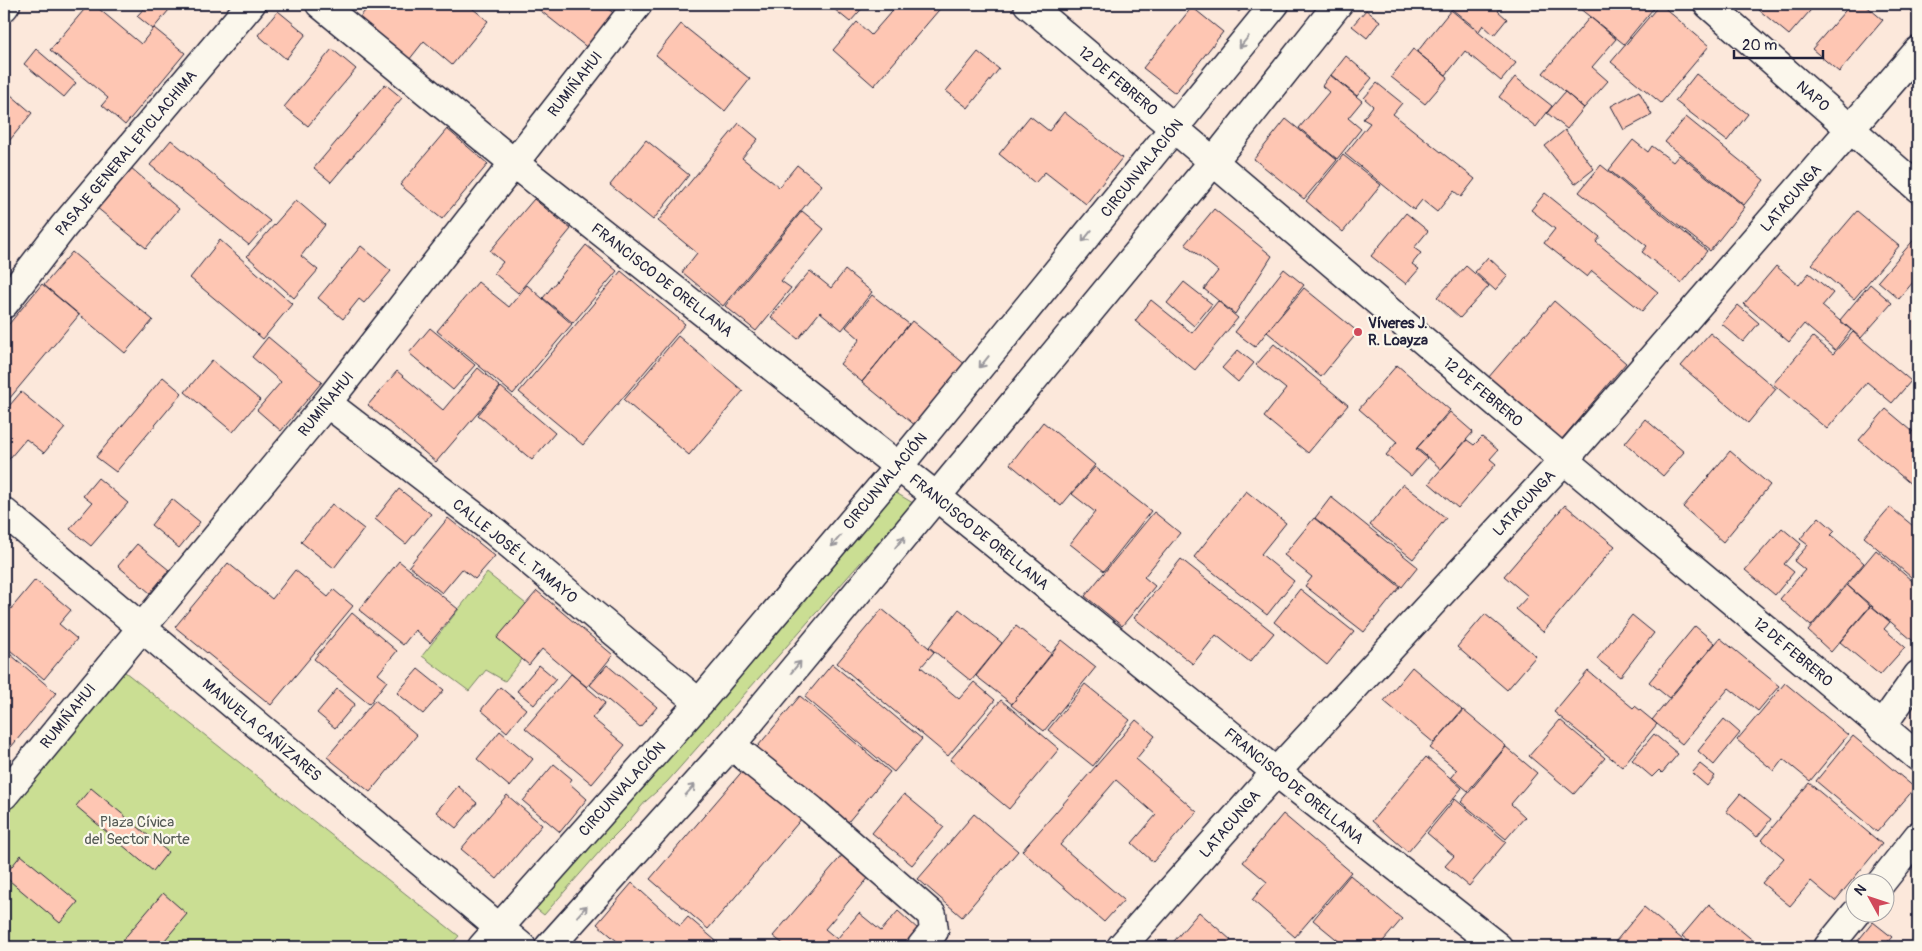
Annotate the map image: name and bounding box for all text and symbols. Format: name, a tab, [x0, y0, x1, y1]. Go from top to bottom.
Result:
scale bar	[1734, 28, 1823, 60]
one-way arrow	[1239, 35, 1250, 48]
text: 20 m	[1742, 36, 1777, 55]
street label: 12 DE FEBRERO	[1074, 43, 1161, 120]
street label: RUMIÑAHUI	[544, 48, 607, 121]
street label: PASAJE GENERAL EPICLACHIMA	[51, 66, 201, 240]
street label: NAPO	[1792, 77, 1833, 116]
street label: CIRCUNVALACIÓN	[1097, 115, 1188, 221]
street label: LATACUNGA	[1757, 160, 1826, 236]
street label: FRANCISCO DE ORELLANA	[587, 219, 736, 342]
one-way arrow	[1082, 229, 1093, 242]
place label: Víveres J. R. Loayza	[1368, 314, 1428, 350]
marker: Víveres J. R. Loayza	[1352, 326, 1364, 338]
street label: 12 DE FEBRERO	[1439, 354, 1526, 431]
one-way arrow	[979, 355, 990, 368]
street label: RUMIÑAHUI	[294, 368, 358, 441]
street label: CIRCUNVALACIÓN	[839, 429, 932, 534]
street label: LATACUNGA	[1489, 466, 1560, 540]
street label: FRANCISCO DE ORELLANA	[905, 470, 1053, 595]
street label: CALLE JOSÉ L. TAMAYO	[448, 495, 581, 608]
one-way arrow	[830, 534, 841, 547]
one-way arrow	[894, 536, 905, 549]
street label: 12 DE FEBRERO	[1749, 614, 1836, 691]
one-way arrow	[790, 661, 801, 674]
street label: MANUELA CAÑIZARES	[198, 675, 325, 786]
street label: RUMIÑAHUI	[36, 680, 100, 753]
street label: FRANCISCO DE ORELLANA	[1220, 724, 1368, 849]
street label: CIRCUNVALACIÓN	[575, 738, 670, 841]
one-way arrow	[685, 784, 696, 797]
street label: LATACUNGA	[1196, 786, 1265, 862]
park label: Plaza Cívica del Sector Norte	[84, 813, 190, 849]
north arrow	[1844, 874, 1894, 924]
text: N	[1851, 881, 1870, 899]
one-way arrow	[576, 905, 587, 918]

